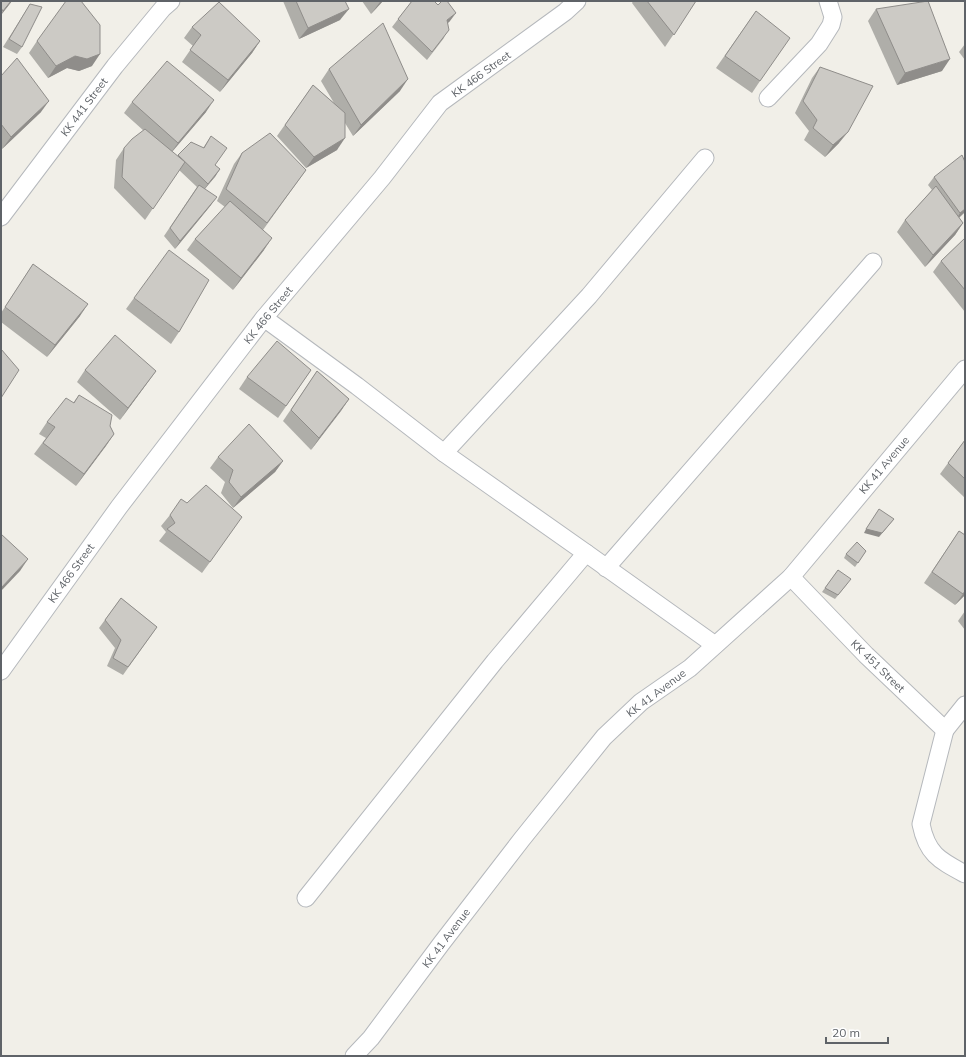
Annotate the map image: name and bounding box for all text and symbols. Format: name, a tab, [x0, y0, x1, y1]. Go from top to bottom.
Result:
street label: KK 466 Street	[449, 48, 514, 100]
street label: KK 441 Street	[57, 75, 111, 139]
street label: KK 466 Street	[241, 283, 296, 347]
street label: KK 41 Avenue	[856, 433, 912, 497]
street label: KK 466 Street	[45, 540, 97, 605]
street label: KK 451 Street	[848, 637, 908, 695]
street label: KK 41 Avenue	[623, 666, 689, 720]
street label: KK 41 Avenue	[419, 905, 473, 971]
scale bar	[826, 1019, 888, 1045]
text: 20 m	[832, 1025, 860, 1040]

